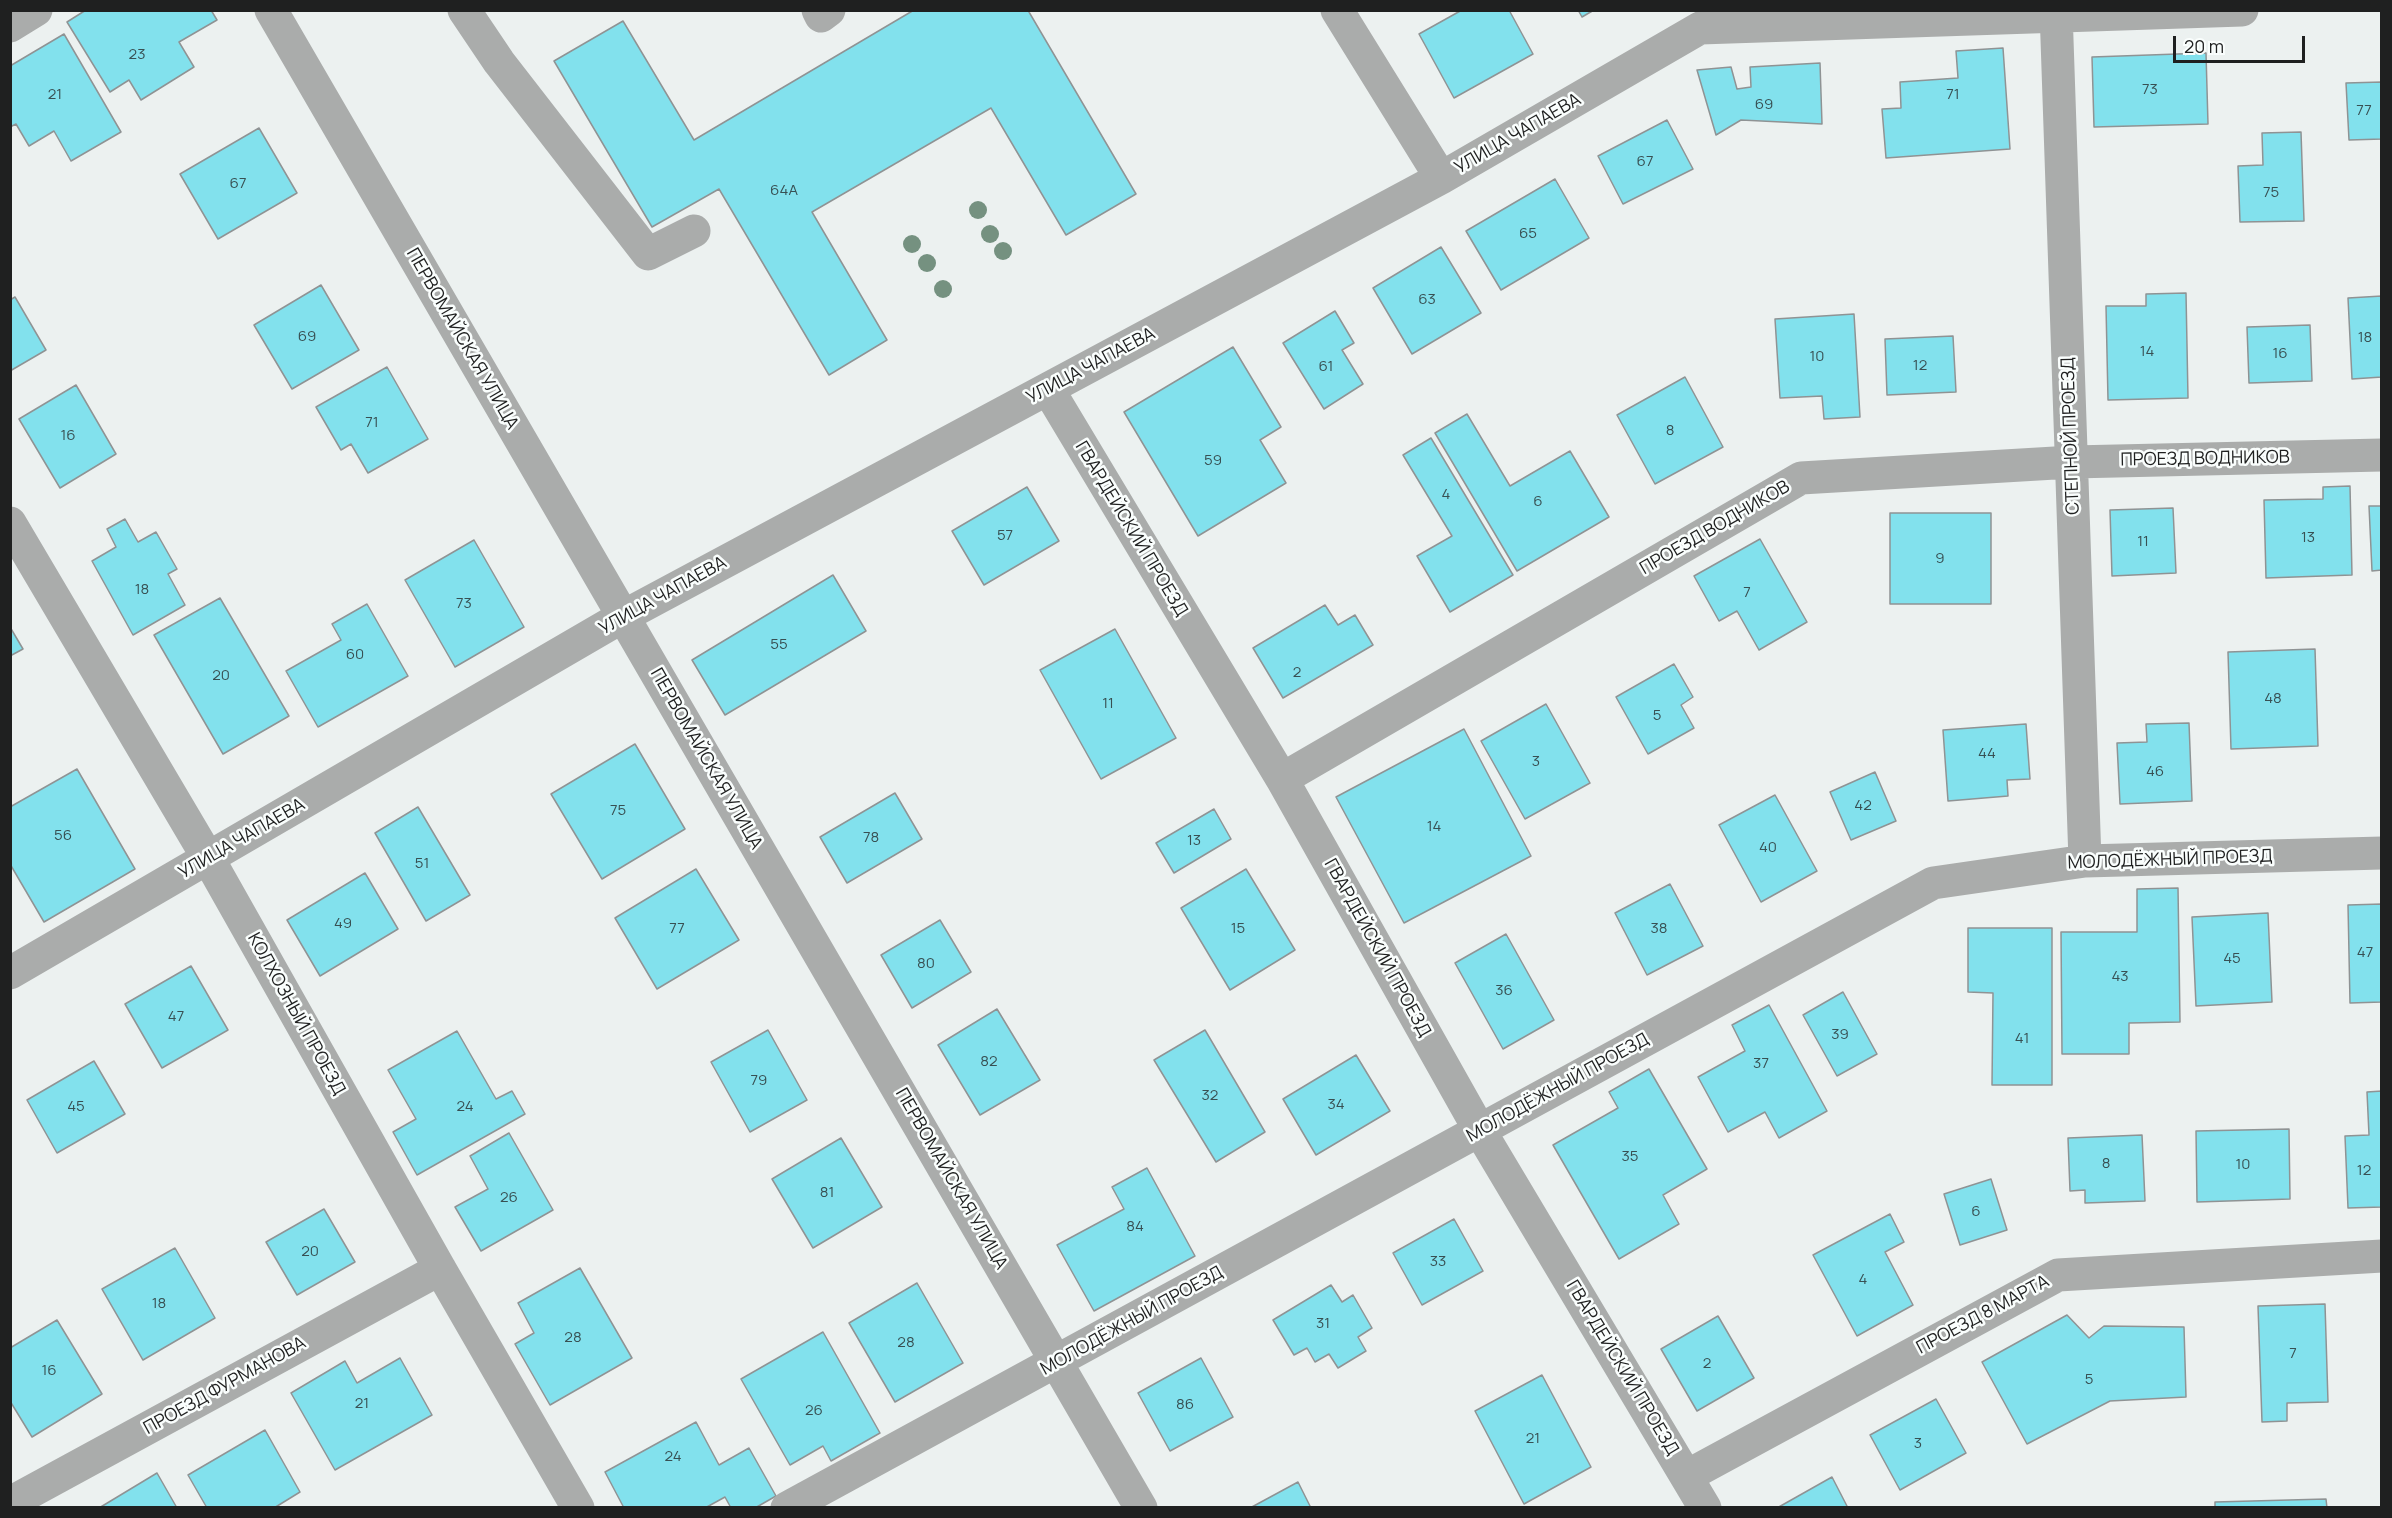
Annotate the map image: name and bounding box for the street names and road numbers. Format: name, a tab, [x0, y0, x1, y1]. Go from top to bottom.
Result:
street label: УЛИЦА ЧАПАЕВА	[1451, 89, 1585, 179]
street label: ПЕРВОМАЙСКАЯ УЛИЦА	[401, 245, 523, 433]
street label: УЛИЦА ЧАПАЕВА	[1023, 323, 1159, 409]
street label: СТЕПНОЙ ПРОЕЗД	[2057, 357, 2085, 515]
street label: ГВАРДЕЙСКИЙ ПРОЕЗД	[1070, 438, 1192, 620]
street label: ПРОЕЗД ВОДНИКОВ	[2120, 447, 2290, 471]
street label: ПРОЕЗД ВОДНИКОВ	[1636, 476, 1794, 580]
street label: УЛИЦА ЧАПАЕВА	[596, 552, 730, 640]
street label: ПЕРВОМАЙСКАЯ УЛИЦА	[645, 665, 767, 853]
street label: УЛИЦА ЧАПАЕВА	[175, 794, 309, 884]
street label: МОЛОДЁЖНЫЙ ПРОЕЗД	[2067, 846, 2273, 874]
street label: ГВАРДЕЙСКИЙ ПРОЕЗД	[1319, 855, 1435, 1041]
street label: КОЛХОЗНЫЙ ПРОЕЗД	[242, 929, 350, 1099]
street label: МОЛОДЁЖНЫЙ ПРОЕЗД	[1463, 1029, 1653, 1147]
street label: ПЕРВОМАЙСКАЯ УЛИЦА	[890, 1085, 1012, 1273]
street label: МОЛОДЁЖНЫЙ ПРОЕЗД	[1037, 1262, 1227, 1380]
street label: ПРОЕЗД 8 МАРТА	[1913, 1271, 2053, 1359]
street label: ГВАРДЕЙСКИЙ ПРОЕЗД	[1561, 1277, 1683, 1459]
street label: ПРОЕЗД ФУРМАНОВА	[140, 1332, 310, 1440]

